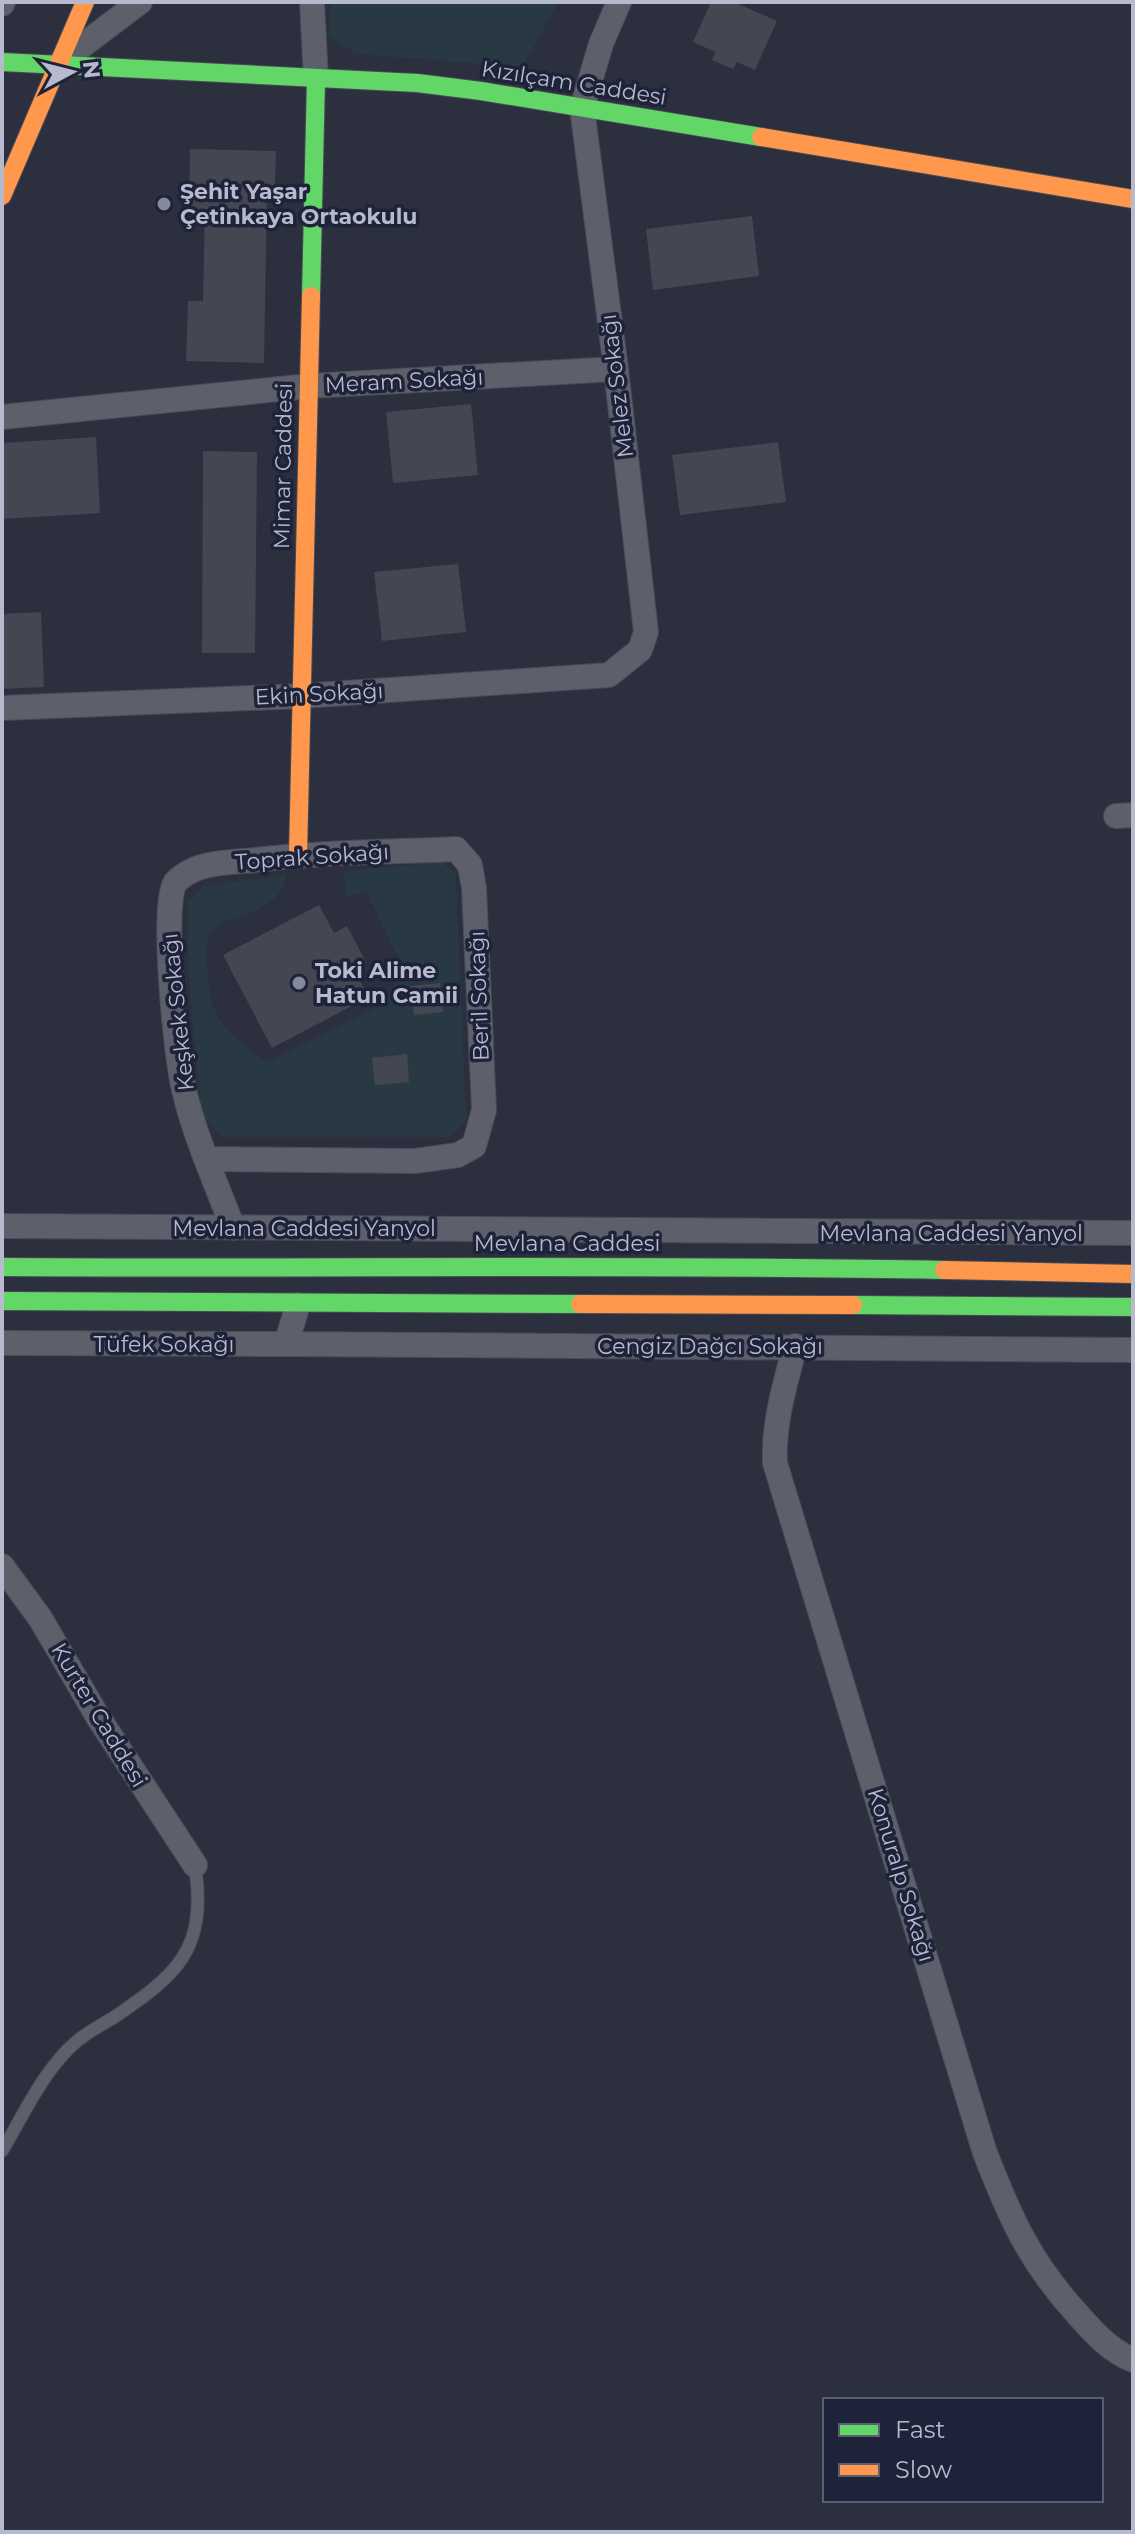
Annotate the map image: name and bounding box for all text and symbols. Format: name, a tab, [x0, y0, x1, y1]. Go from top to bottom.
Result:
north arrow	[32, 32, 112, 112]
street label: Kızılçam Caddesi	[480, 55, 668, 111]
text: N	[77, 59, 106, 80]
place label: Şehit Yaşar Çetinkaya Ortaokulu	[180, 178, 417, 230]
marker: Şehit Yaşar Çetinkaya Ortaokulu	[155, 195, 173, 213]
street label: Melez Sokağı	[595, 313, 639, 459]
street label: Meram Sokağı	[324, 363, 484, 399]
street label: Mimar Caddesi	[268, 383, 298, 549]
street label: Ekin Sokağı	[254, 677, 384, 711]
street label: Toprak Sokağı	[234, 838, 390, 876]
street label: Beril Sokağı	[463, 930, 495, 1062]
street label: Keşkek Sokağı	[156, 932, 200, 1092]
place label: Toki Alime Hatun Camii	[315, 957, 458, 1009]
marker: Toki Alime Hatun Camii	[290, 974, 308, 992]
street label: Mevlana Caddesi Yanyol	[172, 1215, 436, 1242]
street label: Mevlana Caddesi Yanyol	[819, 1220, 1083, 1247]
street label: Mevlana Caddesi	[474, 1230, 660, 1257]
street label: Tüfek Sokağı	[94, 1331, 234, 1358]
street label: Cengiz Dağcı Sokağı	[597, 1333, 823, 1360]
street label: Kurter Caddesi	[45, 1638, 153, 1792]
street label: Konuralp Sokağı	[862, 1785, 940, 1965]
legend	[823, 2398, 1103, 2502]
text: Fast	[895, 2415, 946, 2444]
text: Slow	[895, 2455, 952, 2484]

